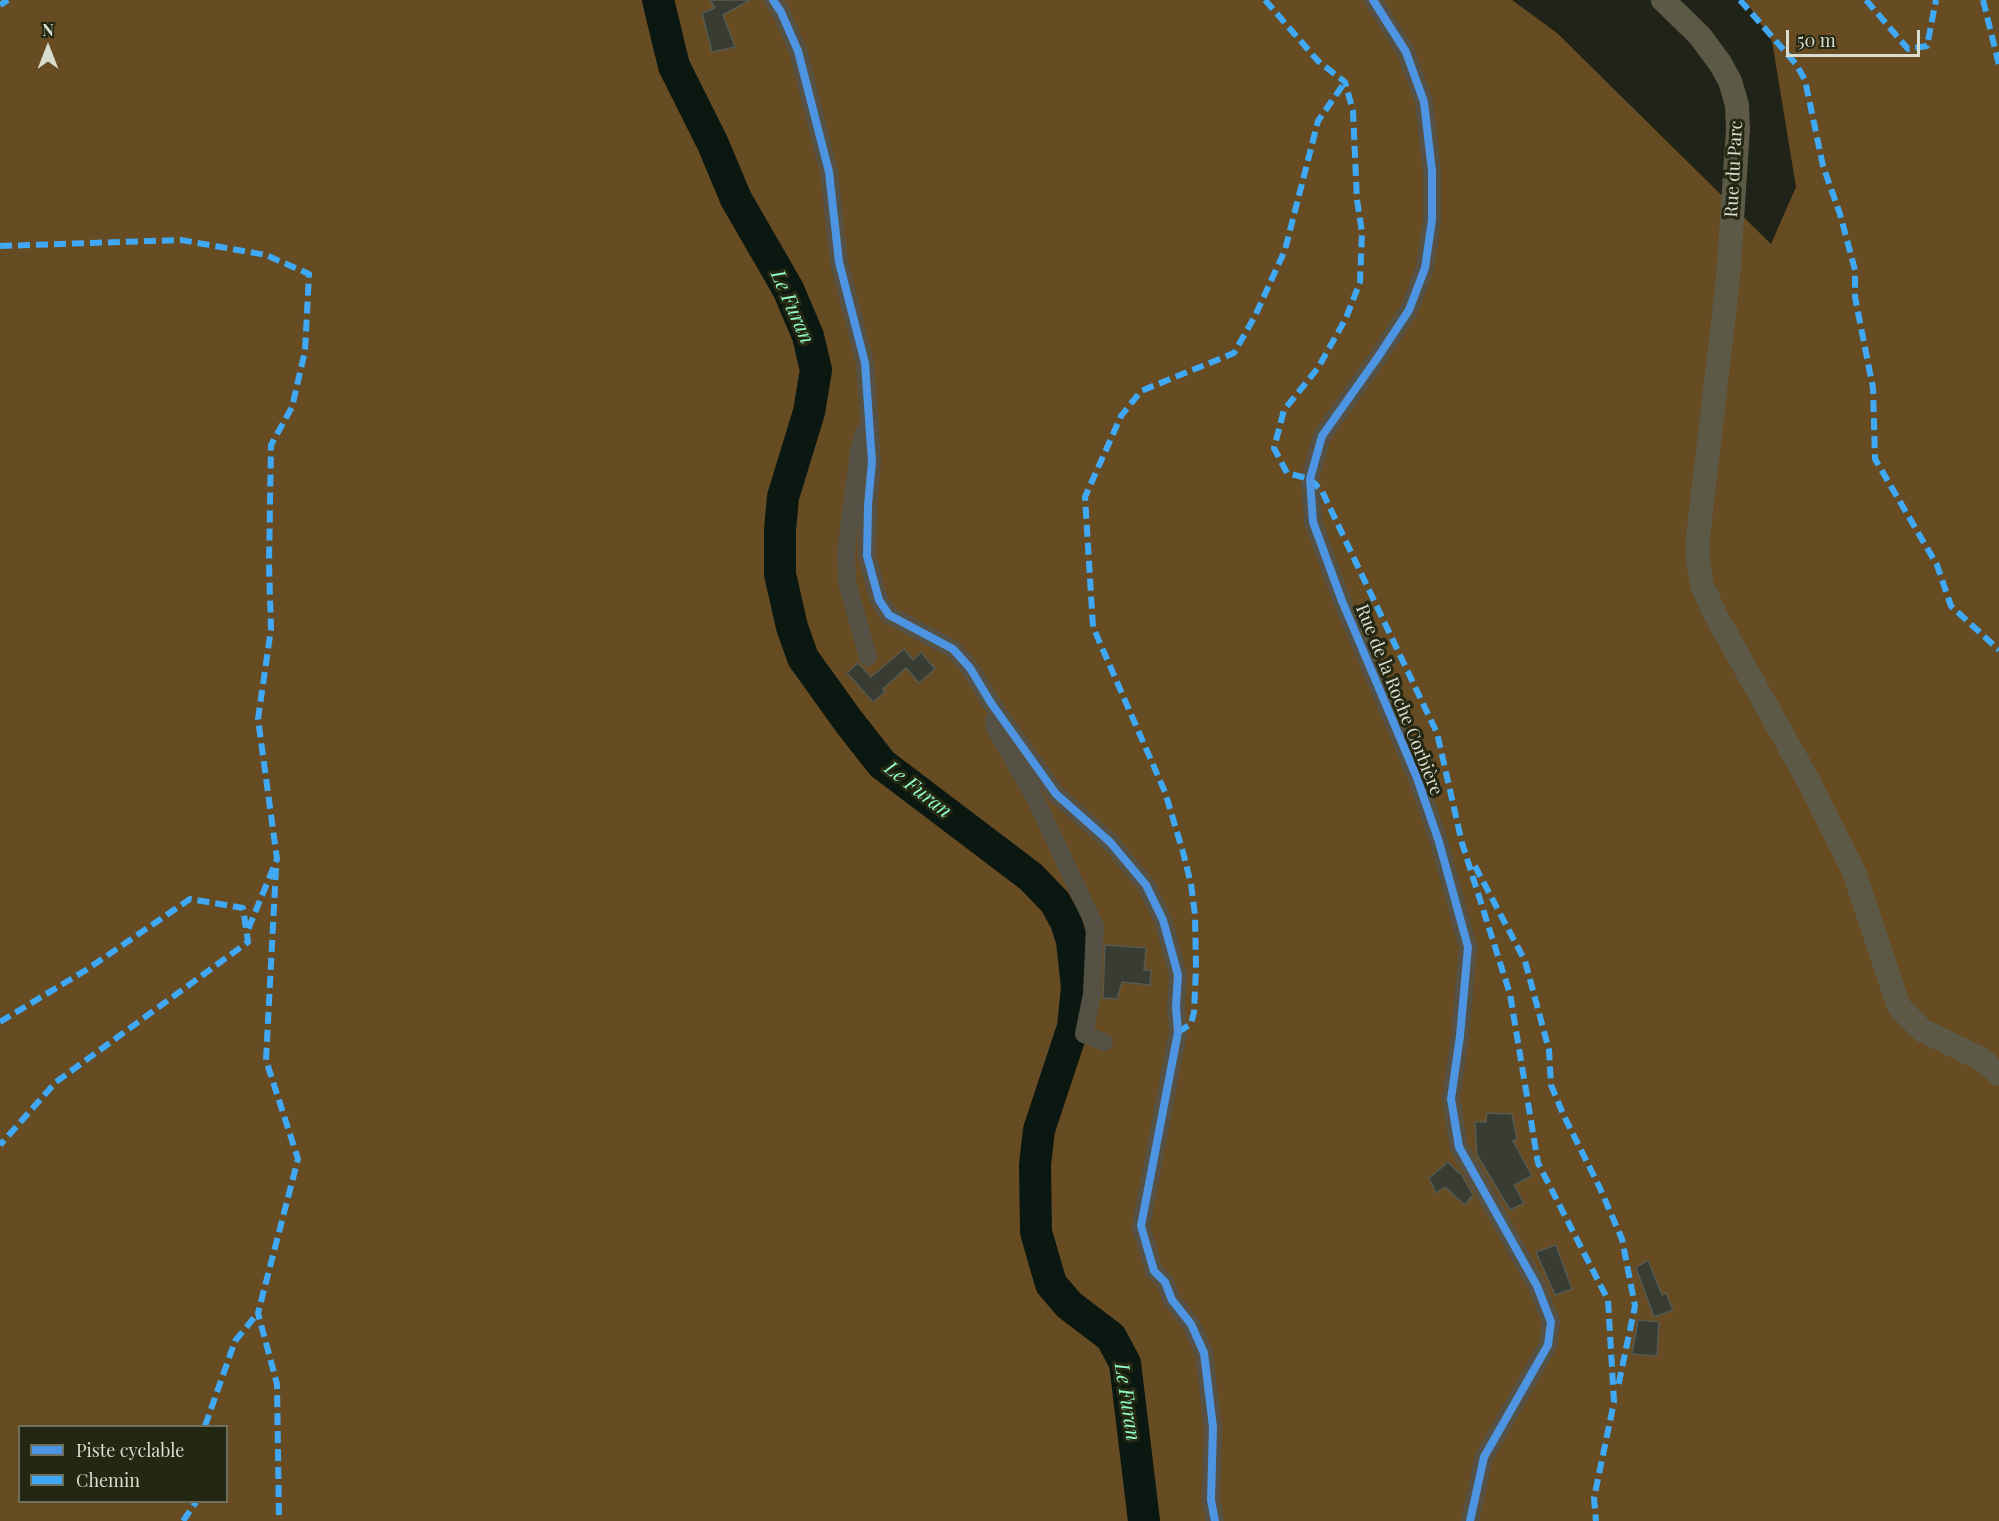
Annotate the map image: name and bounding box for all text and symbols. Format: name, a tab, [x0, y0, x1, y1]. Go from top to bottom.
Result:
north arrow	[18, 18, 78, 78]
scale bar	[1789, 18, 1922, 56]
text: N	[42, 19, 54, 40]
text: 50 m	[1797, 28, 1836, 52]
street label: Rue du Parc	[1721, 120, 1747, 218]
water label: Le Furan	[765, 266, 819, 348]
street label: Rue de la Roche Corbière	[1351, 601, 1447, 799]
water label: Le Furan	[880, 756, 956, 824]
water label: Le Furan	[1109, 1362, 1145, 1442]
legend	[18, 1425, 228, 1503]
text: Piste cyclable	[76, 1438, 184, 1462]
text: Chemin	[76, 1468, 140, 1492]

